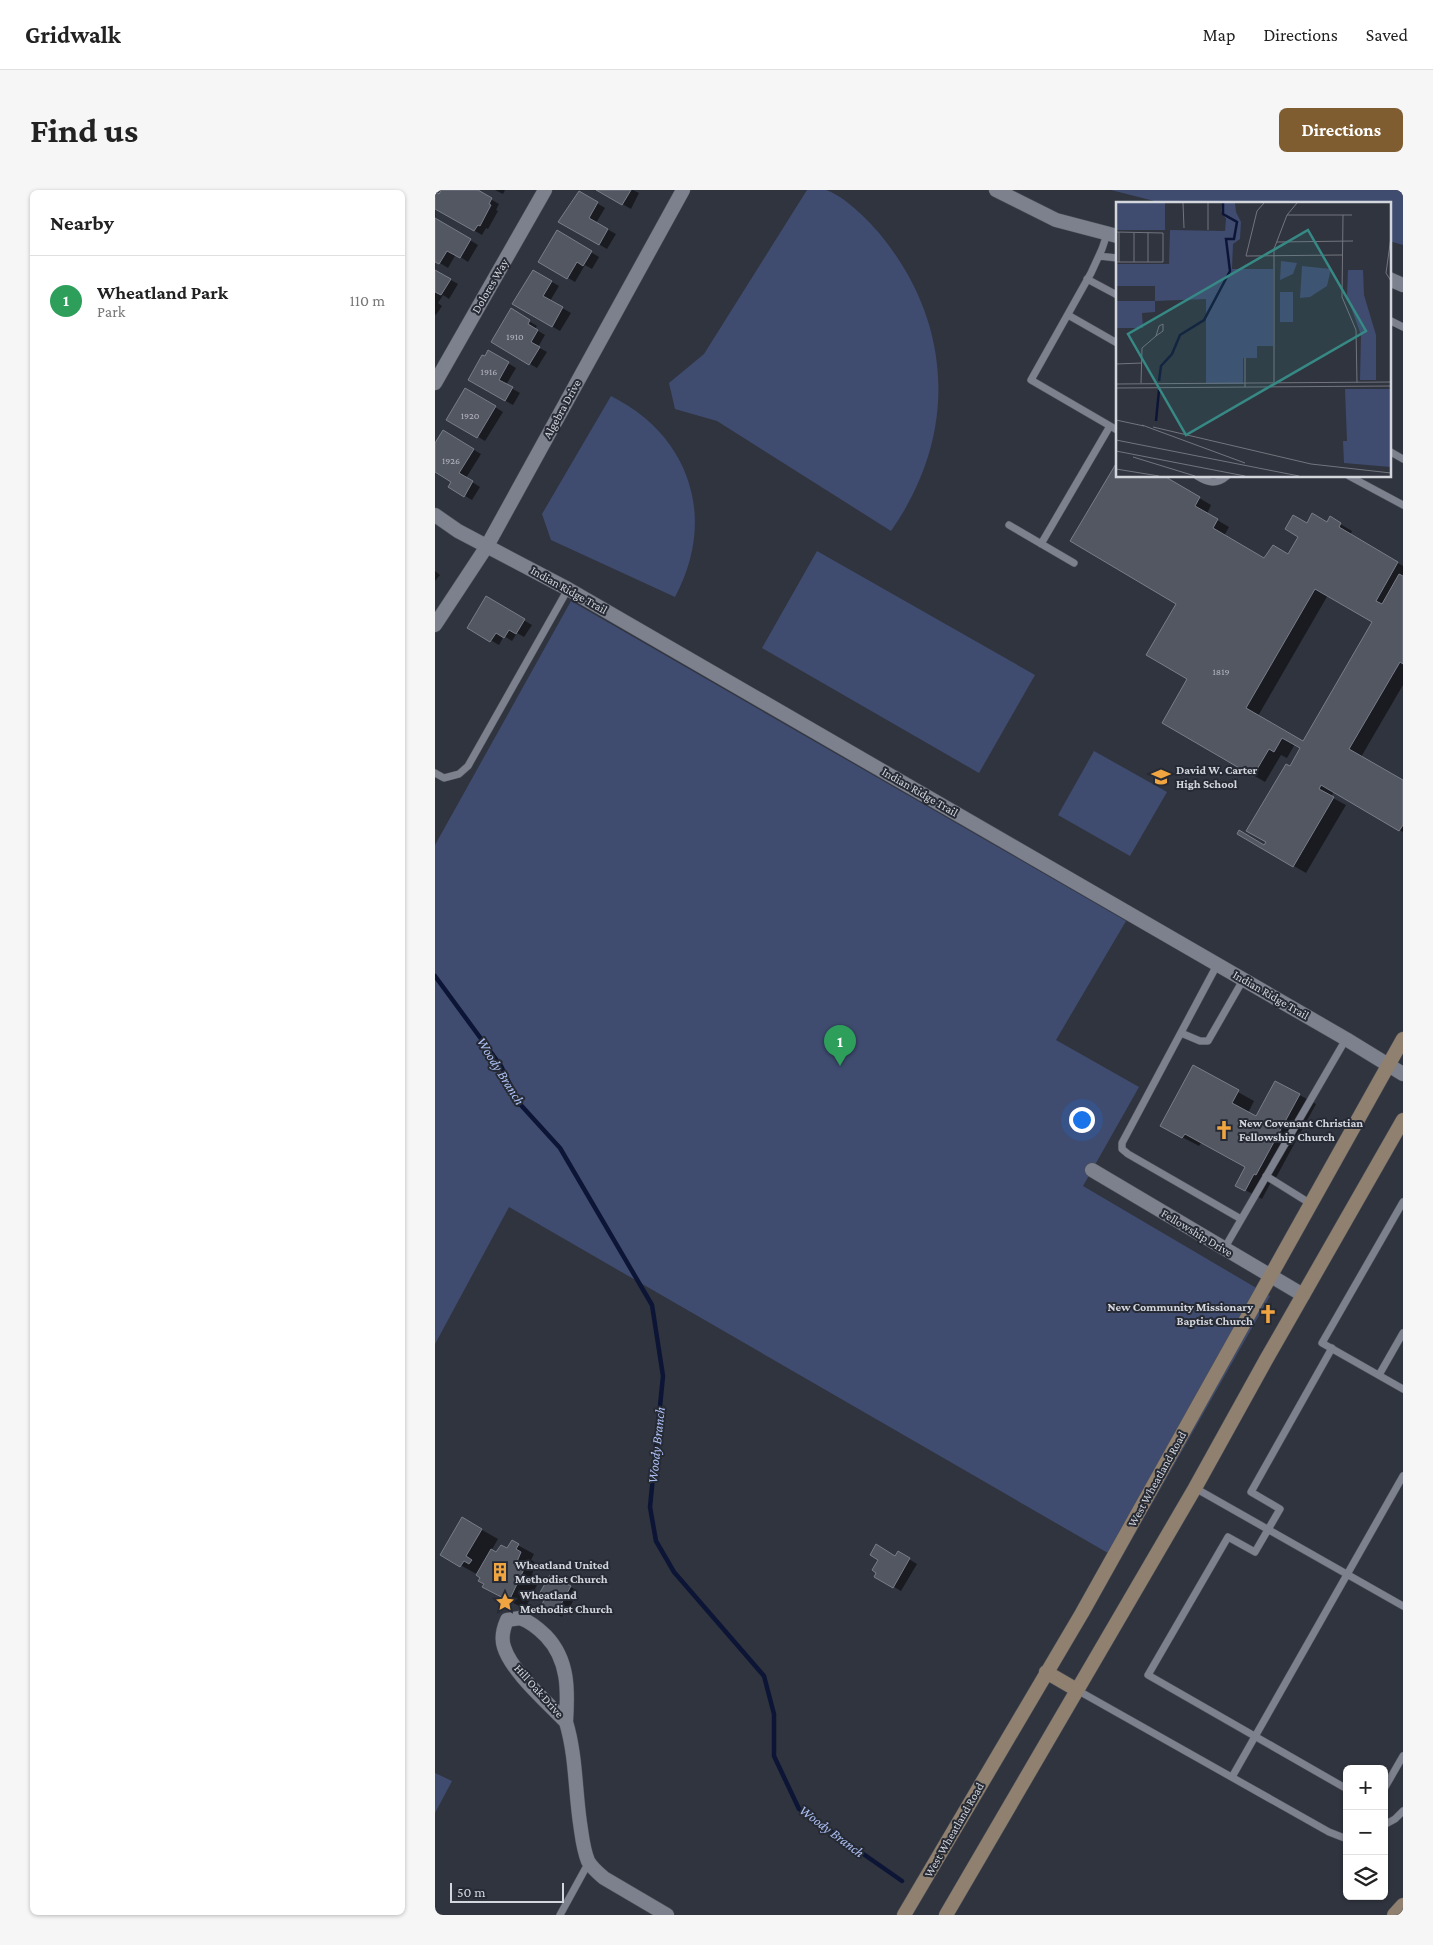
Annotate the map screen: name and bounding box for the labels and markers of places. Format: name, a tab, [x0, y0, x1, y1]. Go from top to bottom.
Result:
place label: David W. Carter High School	[1176, 763, 1258, 791]
school or university icon: David W. Carter High School	[1150, 766, 1172, 788]
pin: 1	[824, 1025, 856, 1066]
place label: New Covenant Christian Fellowship Church	[1239, 1116, 1363, 1144]
church icon: New Covenant Christian Fellowship Church	[1213, 1119, 1235, 1141]
place label: New Community Missionary Baptist Church	[1107, 1300, 1253, 1328]
church icon: New Community Missionary Baptist Church	[1257, 1303, 1279, 1325]
place label: Wheatland United Methodist Church	[514, 1558, 610, 1586]
building icon: Wheatland United Methodist Church	[489, 1561, 511, 1583]
place label: Wheatland Methodist Church	[519, 1588, 613, 1616]
place icon: Wheatland Methodist Church	[494, 1591, 516, 1613]

